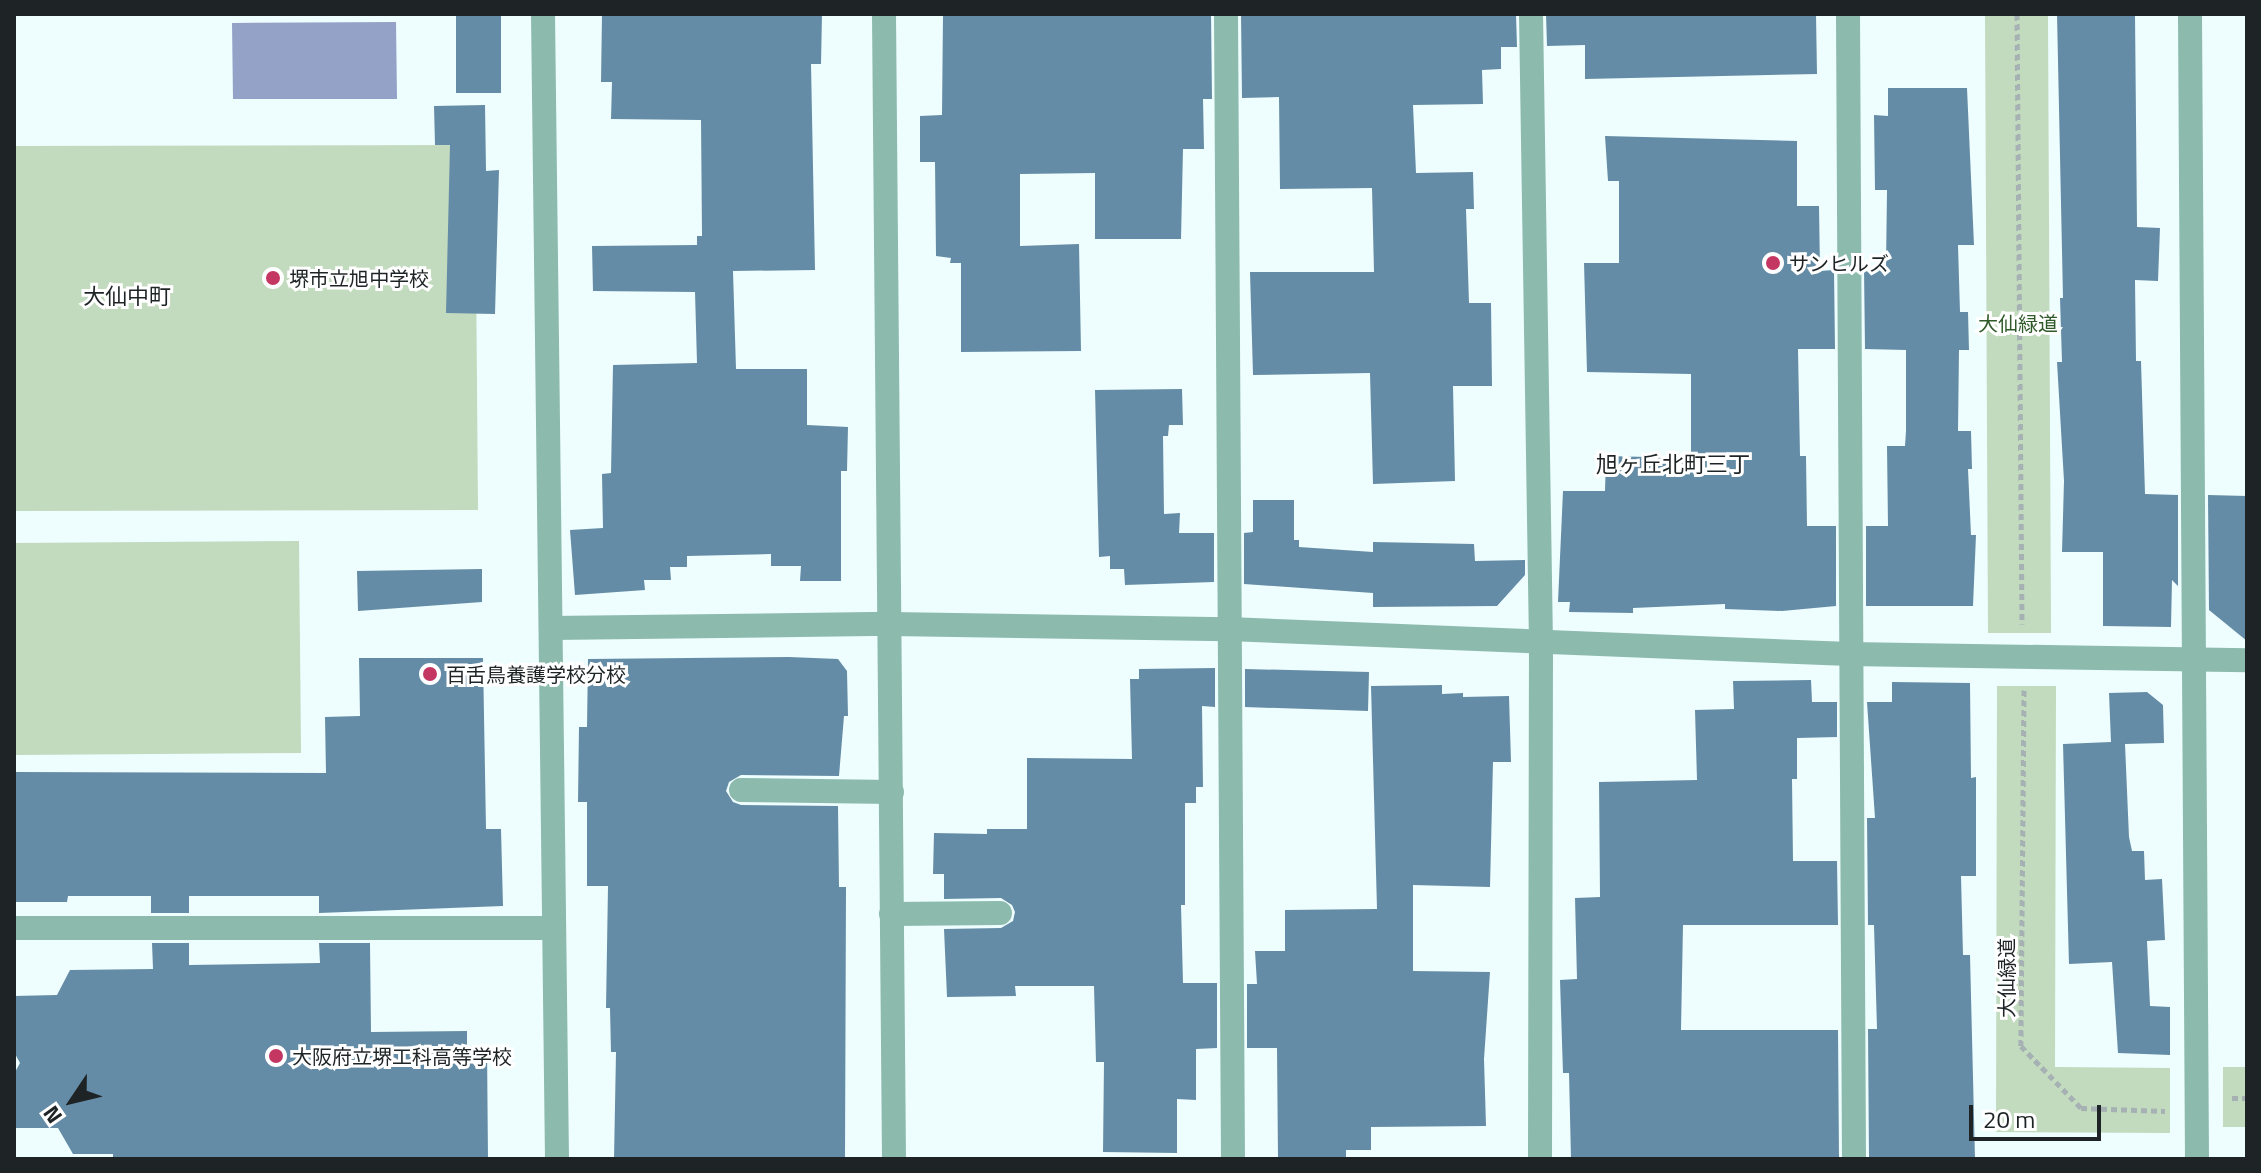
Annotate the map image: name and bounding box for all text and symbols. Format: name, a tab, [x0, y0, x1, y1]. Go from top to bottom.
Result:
place label: サンヒルズ	[1789, 251, 1889, 275]
marker: サンヒルズ	[1764, 254, 1782, 272]
place label: 堺市立旭中学校	[289, 266, 429, 290]
marker: 堺市立旭中学校	[264, 269, 282, 287]
district label: 大仙中町	[83, 284, 171, 310]
park label: 大仙緑道	[1978, 311, 2058, 335]
district label: 旭ヶ丘北町三丁	[1596, 452, 1750, 478]
place label: 百舌鳥養護学校分校	[446, 662, 626, 686]
marker: 百舌鳥養護学校分校	[421, 665, 439, 683]
street label: 大仙緑道	[1994, 938, 2018, 1018]
place label: 大阪府立堺工科高等学校	[292, 1044, 512, 1068]
marker: 大阪府立堺工科高等学校	[267, 1047, 285, 1065]
north arrow	[32, 1061, 112, 1141]
scale bar	[1973, 1089, 2105, 1139]
text: N	[34, 1099, 71, 1131]
text: 20 m	[1983, 1101, 2035, 1137]

